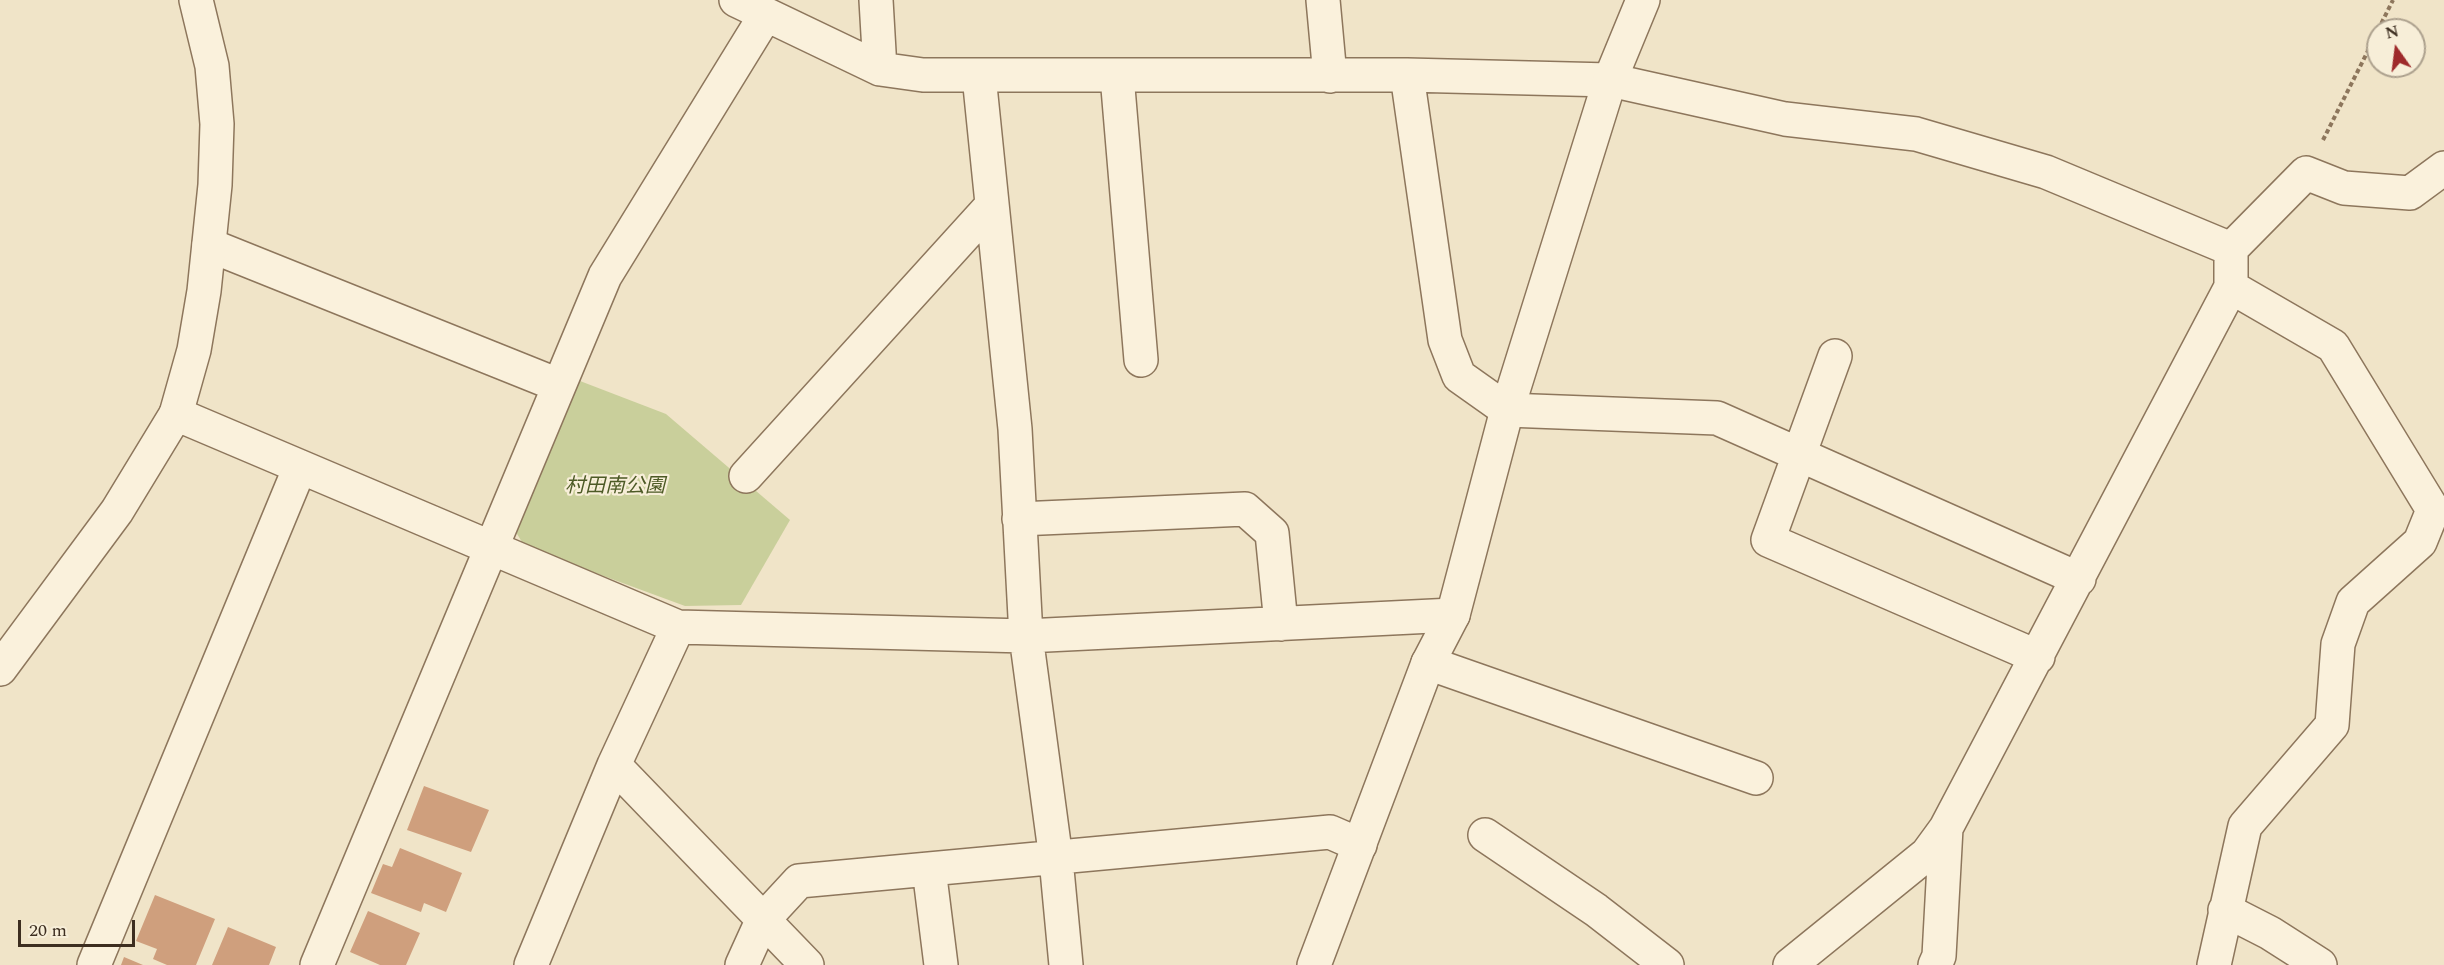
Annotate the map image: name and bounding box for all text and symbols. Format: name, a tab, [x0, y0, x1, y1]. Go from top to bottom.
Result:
north arrow	[2366, 18, 2426, 78]
text: N	[2383, 19, 2401, 46]
park label: 村田南公園	[565, 476, 665, 500]
scale bar	[21, 908, 138, 946]
text: 20 m	[29, 917, 67, 944]

